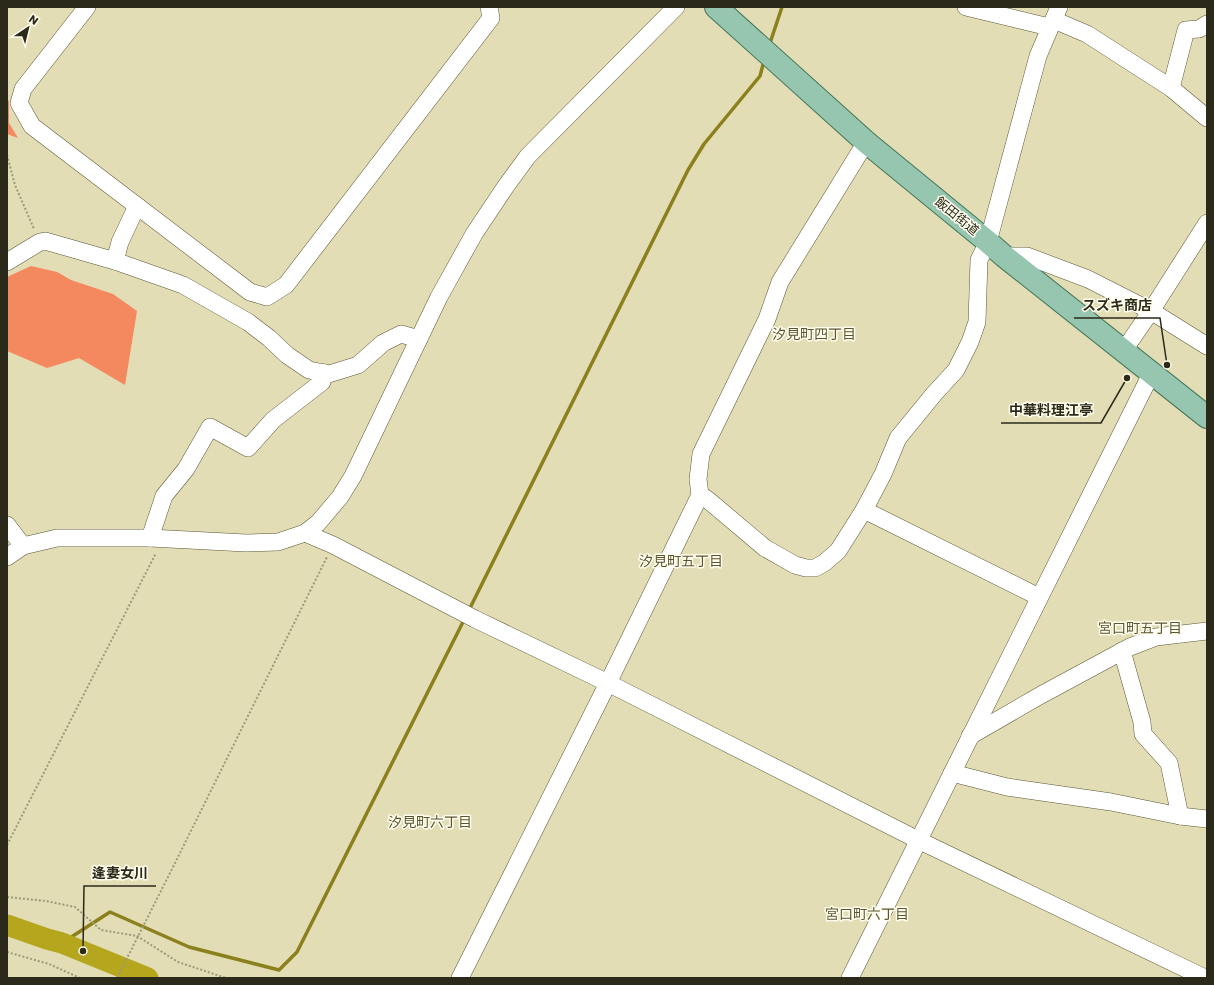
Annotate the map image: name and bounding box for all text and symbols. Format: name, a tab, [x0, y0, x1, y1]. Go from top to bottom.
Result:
north arrow	[8, 8, 48, 48]
text: N	[26, 11, 42, 29]
street label: 飯田街道	[931, 192, 983, 240]
callout: スズキ商店	[1074, 292, 1160, 318]
text: スズキ商店	[1082, 295, 1152, 315]
district label: 汐見町四丁目	[772, 324, 856, 344]
callout: 中華料理江亭	[1001, 397, 1101, 423]
text: 中華料理江亭	[1009, 400, 1093, 420]
district label: 汐見町五丁目	[639, 551, 723, 571]
district label: 宮口町五丁目	[1098, 618, 1182, 638]
district label: 汐見町六丁目	[388, 812, 472, 832]
callout: 逢妻女川	[84, 860, 156, 886]
text: 逢妻女川	[92, 863, 148, 883]
district label: 宮口町六丁目	[825, 904, 909, 924]

